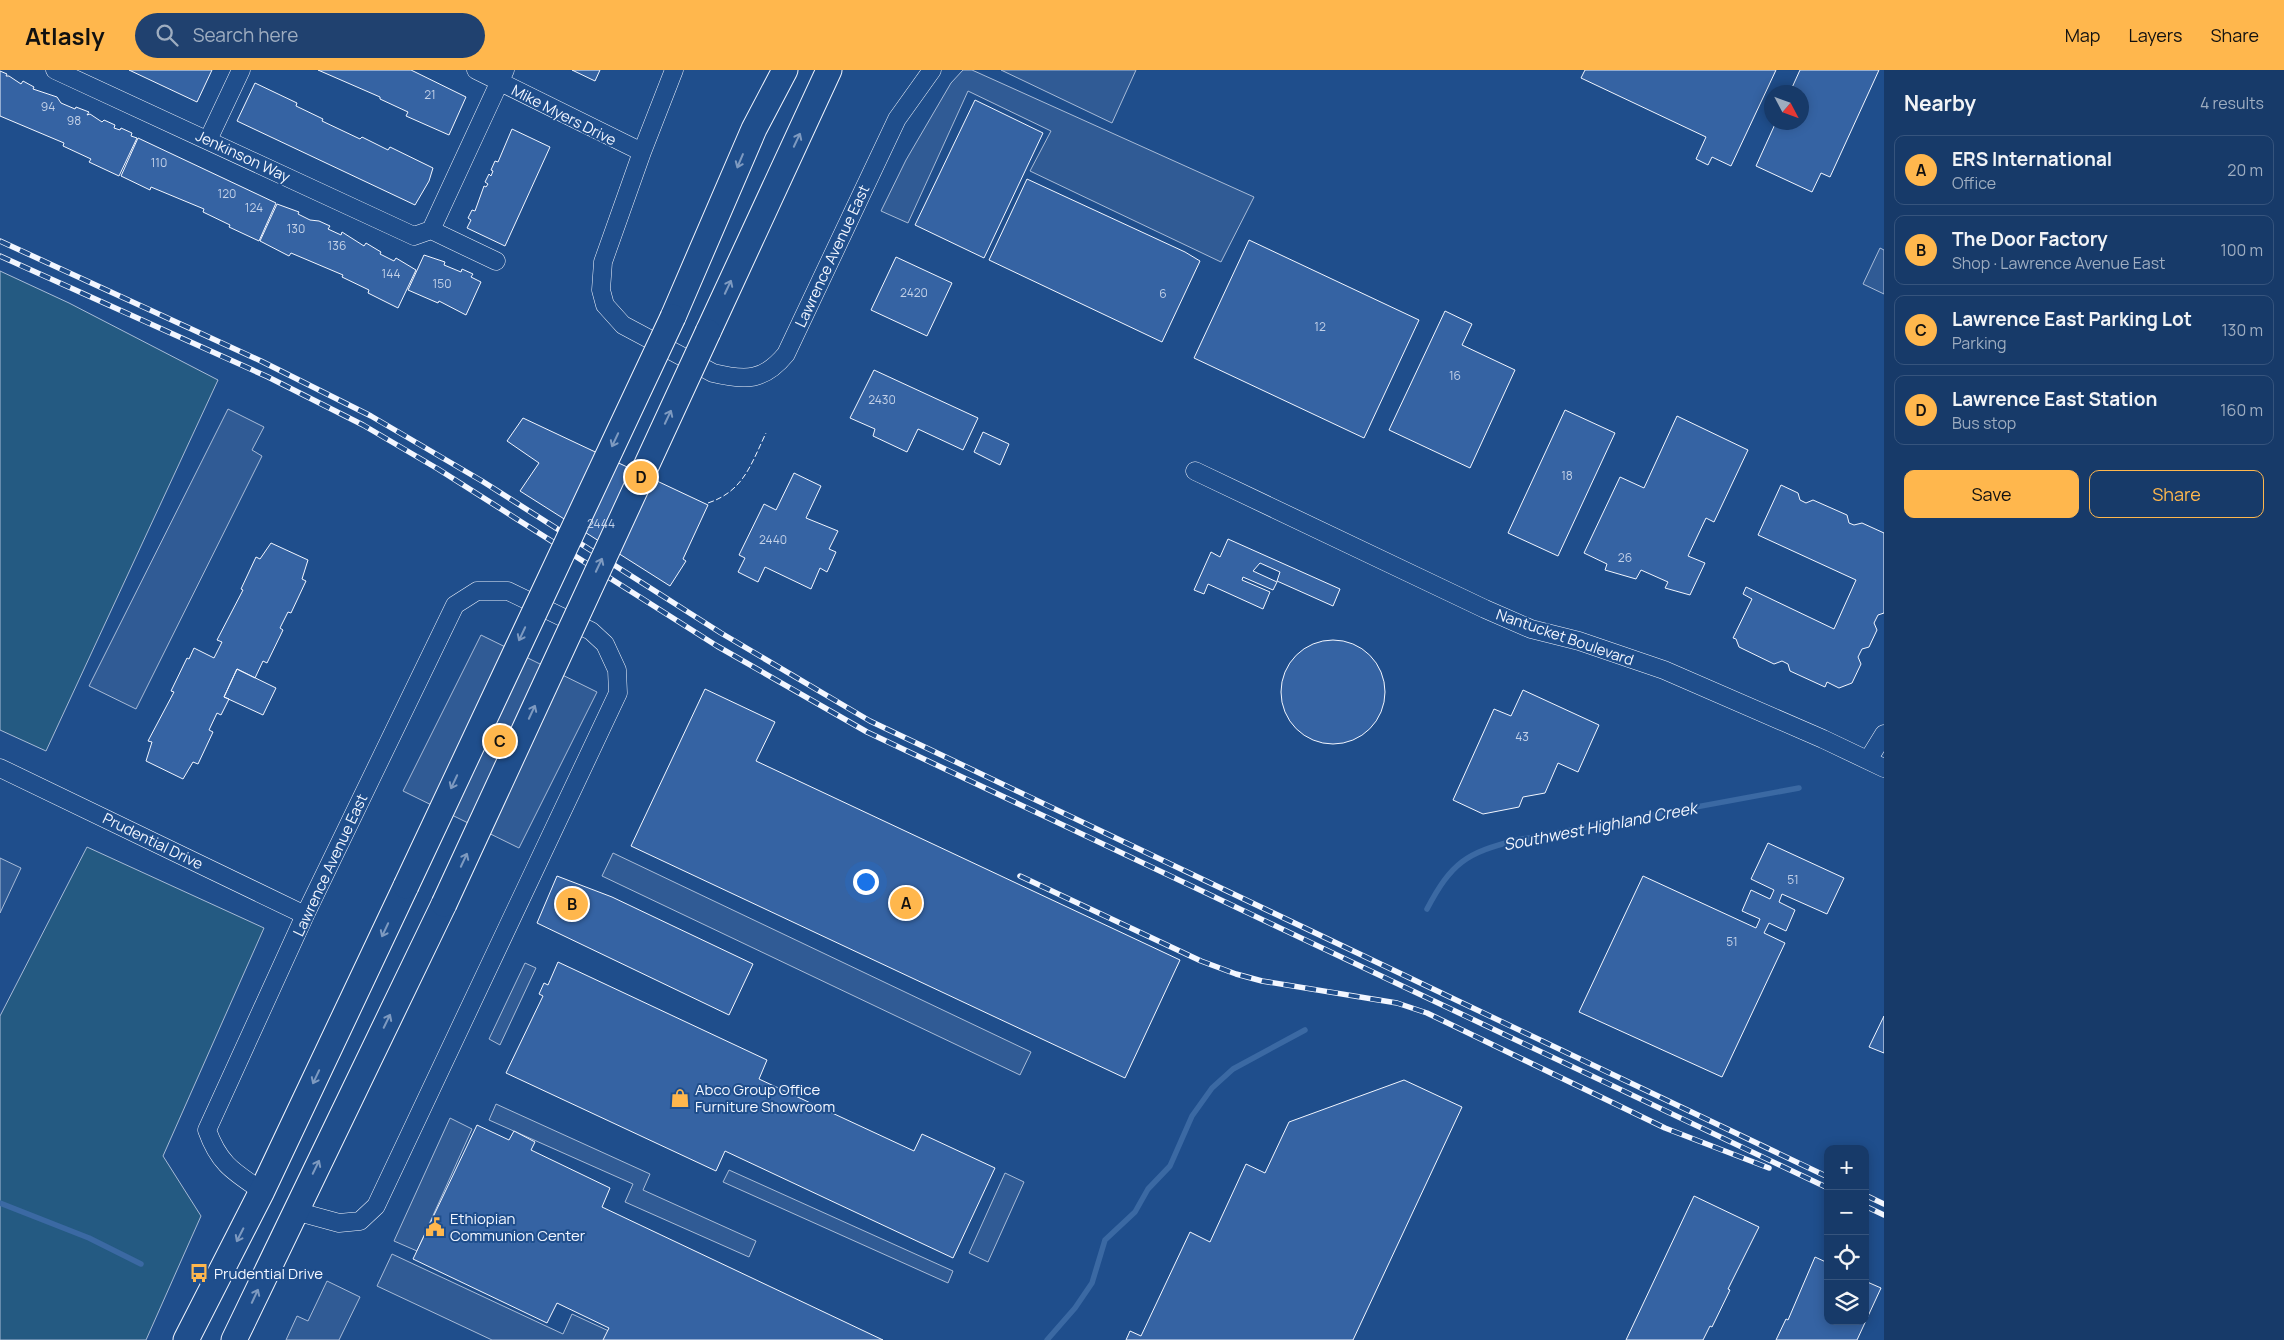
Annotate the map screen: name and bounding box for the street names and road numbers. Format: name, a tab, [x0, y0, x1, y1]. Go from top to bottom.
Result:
street label: Mike Myers Drive	[508, 79, 620, 151]
street label: Jenkinson Way	[192, 125, 294, 187]
street label: Lawrence Avenue East	[790, 181, 874, 331]
street label: Nantucket Boulevard	[1493, 604, 1637, 670]
street label: Lawrence Avenue East	[288, 790, 372, 940]
street label: Prudential Drive	[99, 808, 207, 874]

